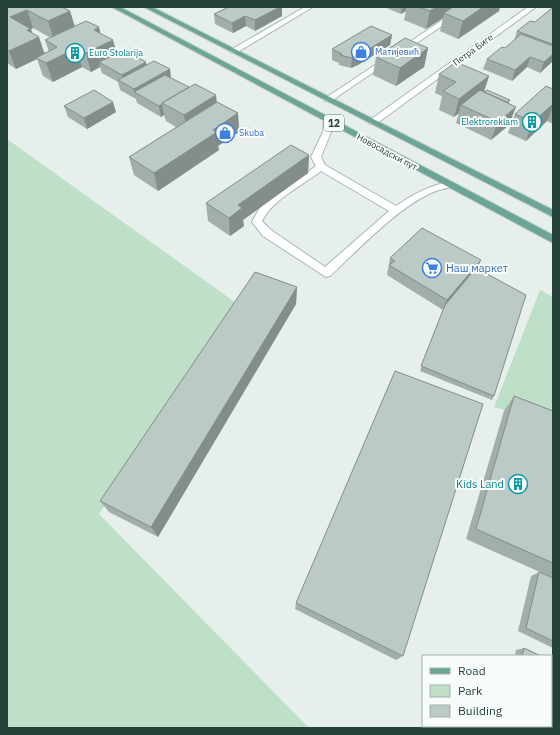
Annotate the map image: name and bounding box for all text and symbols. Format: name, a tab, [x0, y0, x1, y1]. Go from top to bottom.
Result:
street label: Петра Биге	[450, 31, 495, 68]
shop icon: Матијевић	[350, 41, 372, 63]
building icon: Euro Stolarija	[64, 42, 86, 64]
place label: Матијевић	[375, 46, 419, 57]
place label: Euro Stolarija	[89, 47, 143, 58]
building icon: Elektroreklam	[521, 111, 543, 133]
road number: 12	[324, 115, 344, 131]
place label: Elektroreklam	[461, 116, 518, 127]
shop icon: Skuba	[214, 122, 236, 144]
place label: Skuba	[239, 127, 264, 138]
street label: Новосадски пут	[355, 131, 420, 173]
supermarket icon: Наш маркет	[421, 257, 443, 279]
place label: Наш маркет	[446, 261, 508, 275]
building icon: Kids Land	[507, 473, 529, 495]
place label: Kids Land	[456, 477, 504, 491]
legend	[422, 655, 552, 727]
text: Road	[458, 663, 486, 678]
text: Park	[458, 683, 483, 698]
text: Building	[458, 703, 503, 718]

